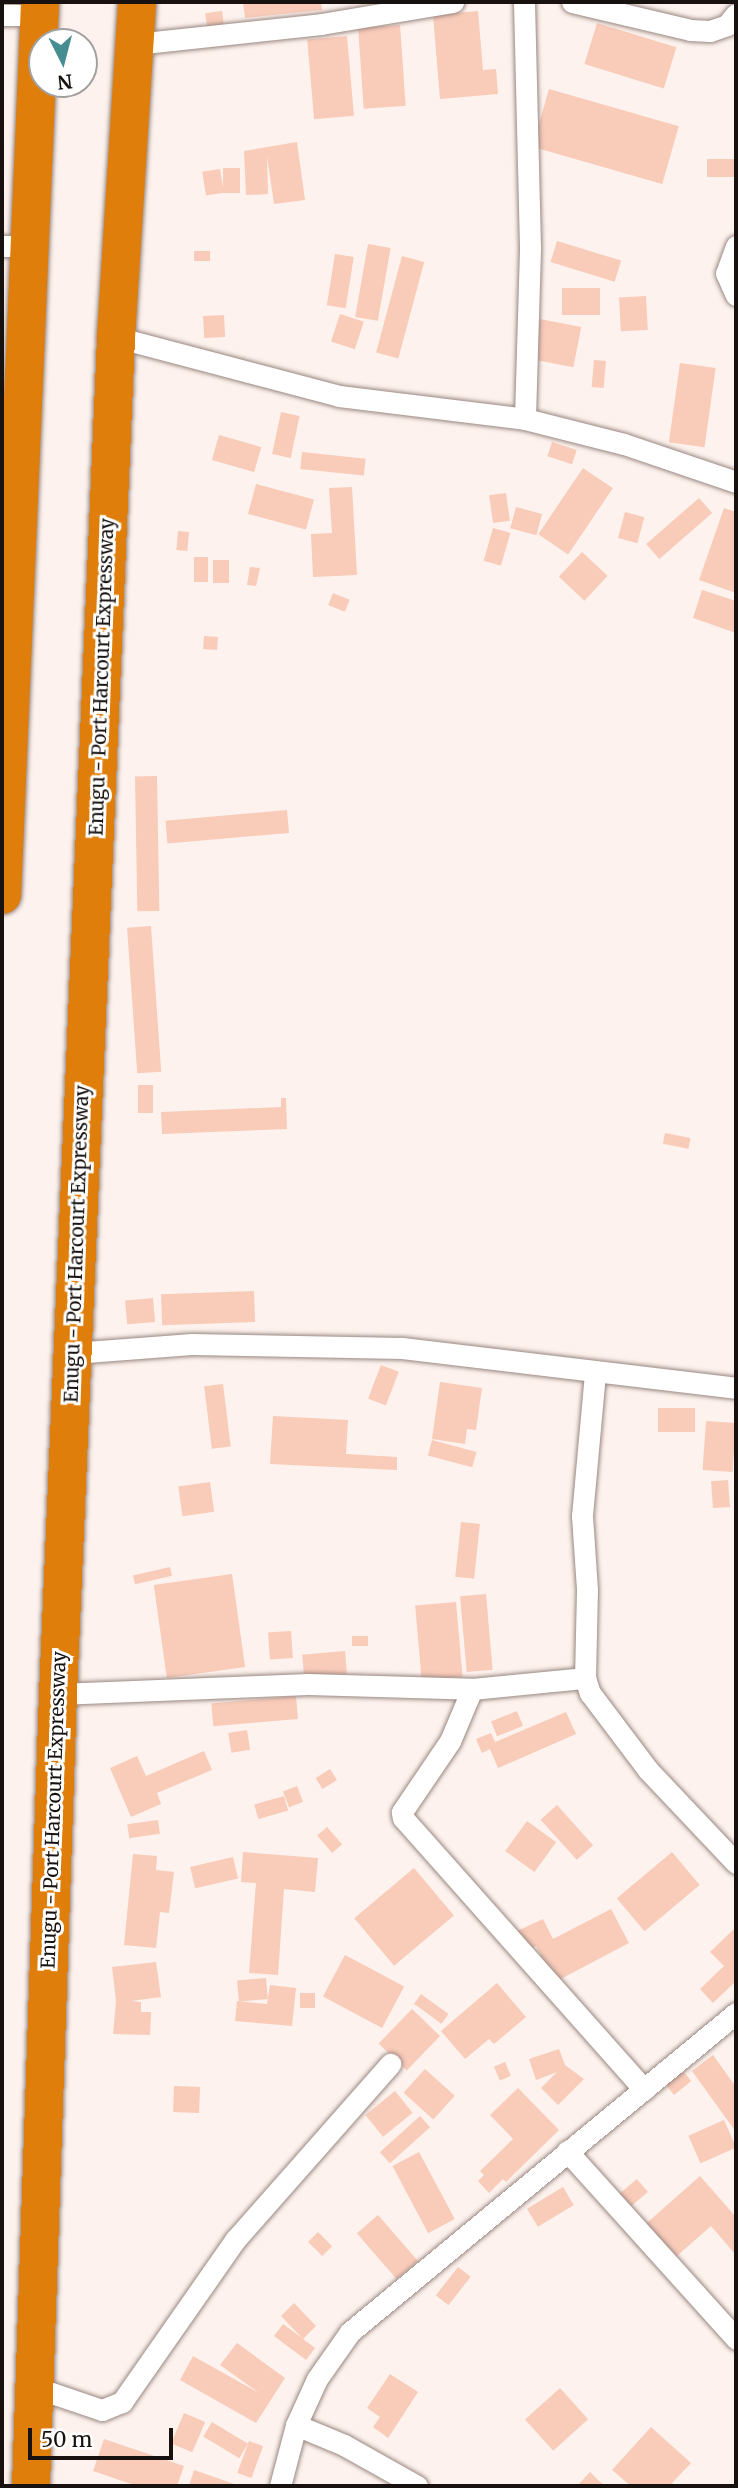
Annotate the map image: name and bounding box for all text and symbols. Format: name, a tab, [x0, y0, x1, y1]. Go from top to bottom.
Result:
north arrow	[28, 28, 98, 98]
text: N	[56, 69, 74, 95]
street label: Enugu - Port Harcourt Expressway	[85, 518, 119, 836]
street label: Enugu - Port Harcourt Expressway	[60, 1085, 94, 1403]
street label: Enugu - Port Harcourt Expressway	[37, 1651, 71, 1969]
scale bar	[32, 2414, 177, 2458]
text: 50 m	[41, 2426, 92, 2453]

